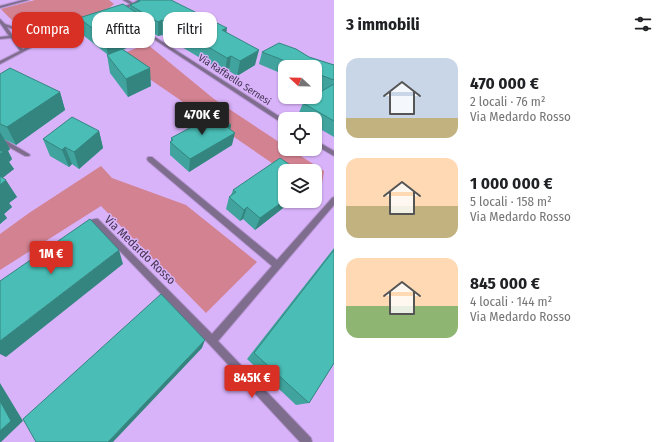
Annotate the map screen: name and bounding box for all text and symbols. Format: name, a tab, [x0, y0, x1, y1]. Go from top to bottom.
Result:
chip: Compra	[12, 12, 84, 48]
chip: Affitta	[92, 12, 155, 48]
chip: Filtri	[163, 12, 217, 48]
icon: filters	[632, 13, 654, 35]
text: 3 immobili	[346, 14, 420, 35]
street label: Via Raffaello Sernesi	[196, 52, 273, 108]
north arrow	[278, 60, 322, 104]
map controls	[278, 60, 322, 208]
text: 470 000 €	[470, 73, 539, 94]
icon: home	[378, 74, 426, 122]
text: 2 locali · 76 m²	[470, 94, 545, 109]
pin: 470K €	[169, 102, 235, 136]
text: 470K €	[184, 107, 220, 122]
text: Via Medardo Rosso	[470, 109, 571, 124]
button: locate	[278, 112, 322, 156]
button: layers	[278, 164, 322, 208]
text: 1 000 000 €	[470, 173, 553, 194]
icon: home	[378, 174, 426, 222]
text: 5 locali · 158 m²	[470, 194, 552, 209]
text: Via Medardo Rosso	[470, 209, 571, 224]
street label: Via Medardo Rosso	[102, 213, 178, 287]
pin: 1M €	[27, 241, 75, 275]
text: 1M €	[39, 246, 63, 261]
text: 845 000 €	[470, 273, 540, 294]
icon: home	[378, 274, 426, 322]
text: 4 locali · 144 m²	[470, 294, 552, 309]
text: Via Medardo Rosso	[470, 309, 571, 324]
pin: 845K €	[219, 365, 285, 399]
text: 845K €	[233, 370, 271, 385]

